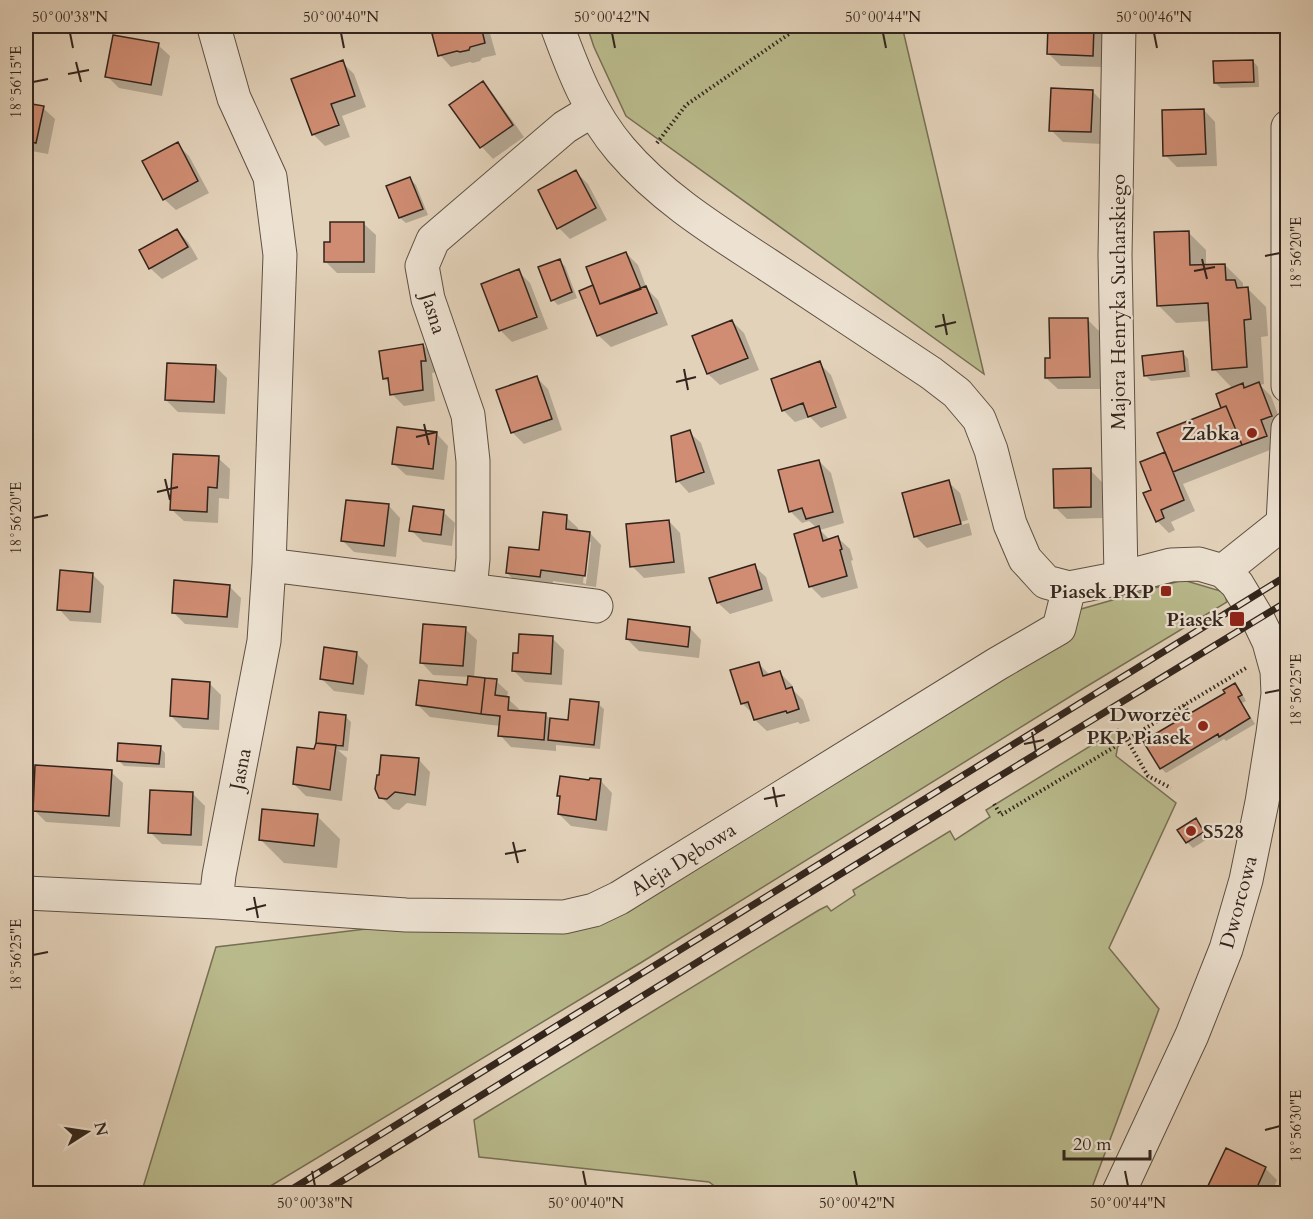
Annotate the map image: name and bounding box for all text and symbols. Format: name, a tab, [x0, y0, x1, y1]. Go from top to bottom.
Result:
text: 50°00'38"N	[32, 7, 108, 27]
text: 50°00'40"N	[303, 7, 379, 27]
text: 50°00'42"N	[574, 7, 650, 27]
text: 50°00'44"N	[845, 7, 921, 27]
text: 50°00'46"N	[1116, 7, 1192, 27]
text: 18°56'15"E	[6, 46, 26, 118]
street label: Majora Henryka Sucharskiego	[1105, 174, 1132, 430]
text: 18°56'20"E	[1286, 217, 1306, 289]
street label: Jasna	[414, 286, 453, 338]
place label: Żabka	[1181, 420, 1240, 447]
marker: Żabka	[1245, 426, 1259, 440]
text: 18°56'20"E	[6, 482, 26, 554]
place label: Piasek PKP	[1049, 578, 1154, 605]
marker: Piasek PKP	[1159, 584, 1173, 598]
place label: Piasek	[1166, 606, 1225, 633]
marker: Piasek	[1228, 610, 1246, 628]
text: 18°56'25"E	[1286, 654, 1306, 726]
place label: Dworzec PKP Piasek	[1086, 701, 1192, 751]
marker: Dworzec PKP Piasek	[1196, 719, 1210, 733]
street label: Jasna	[223, 746, 258, 795]
street label: Aleja Dębowa	[625, 816, 741, 903]
place label: S528	[1203, 818, 1244, 845]
marker: S528	[1184, 824, 1198, 838]
street label: Dworcowa	[1213, 852, 1264, 952]
text: 18°56'25"E	[6, 919, 26, 991]
text: 18°56'30"E	[1286, 1090, 1306, 1162]
north arrow	[57, 1102, 117, 1162]
text: N	[88, 1120, 113, 1138]
scale bar	[1064, 1123, 1150, 1161]
text: 20 m	[1073, 1132, 1112, 1157]
text: 50°00'38"N	[277, 1193, 353, 1213]
text: 50°00'40"N	[548, 1193, 624, 1213]
text: 50°00'42"N	[819, 1193, 895, 1213]
text: 50°00'44"N	[1090, 1193, 1166, 1213]

